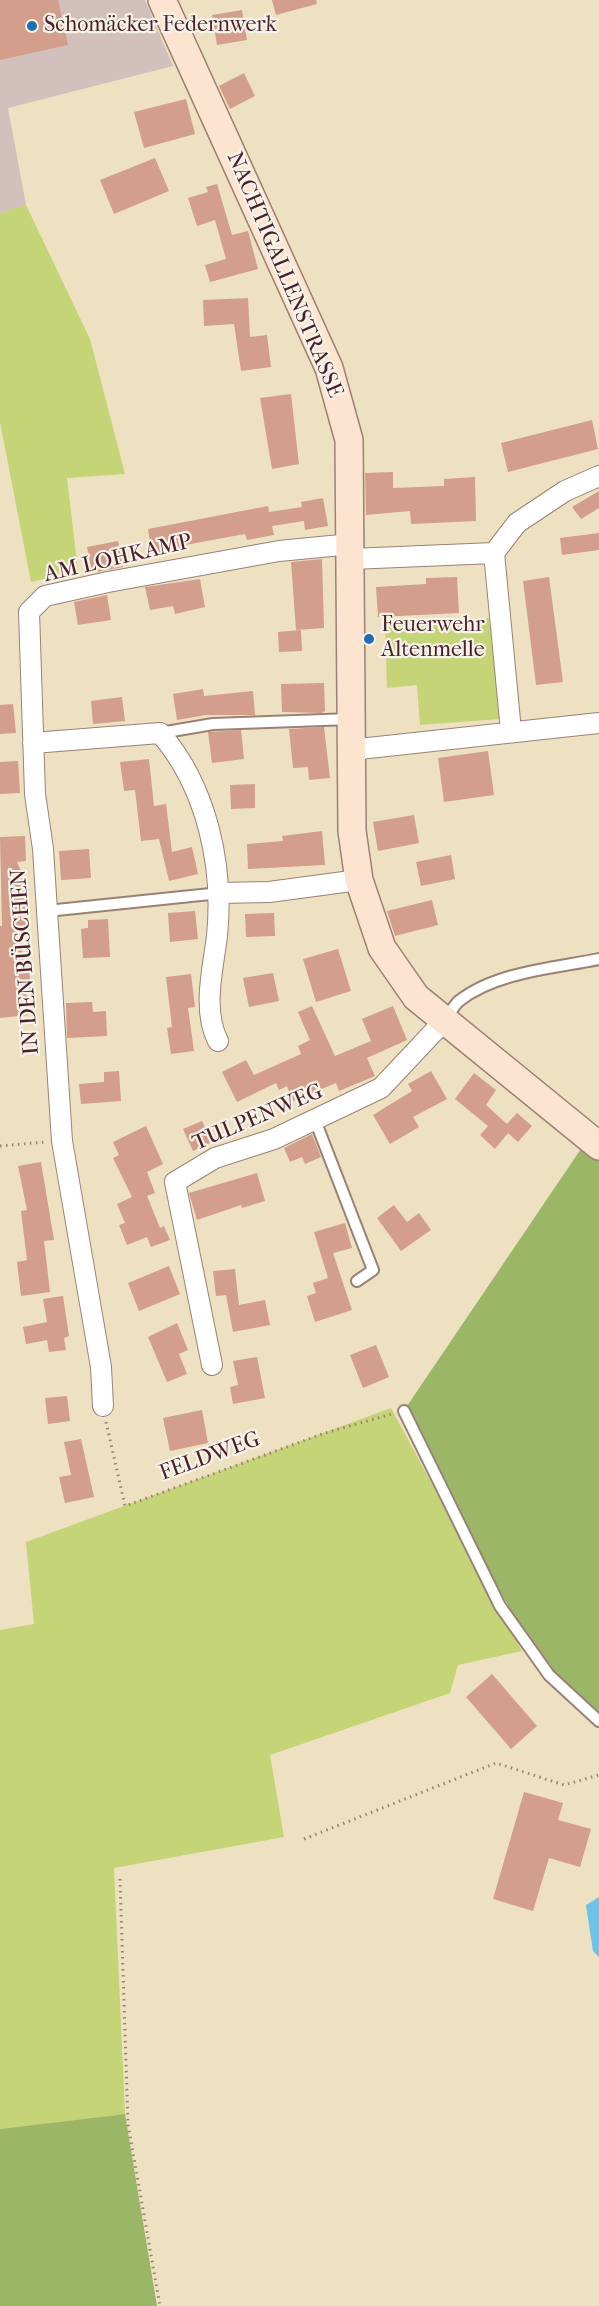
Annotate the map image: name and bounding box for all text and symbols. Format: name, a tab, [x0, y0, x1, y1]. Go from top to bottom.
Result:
place label: Schomäcker Federnwerk	[44, 13, 277, 39]
marker: Schomäcker Federnwerk	[25, 19, 39, 33]
street label: NACHTIGALLENSTRASSE	[220, 148, 348, 402]
street label: AM LOHKAMP	[42, 529, 194, 589]
place label: Feuerwehr Altenmelle	[381, 613, 485, 664]
marker: Feuerwehr Altenmelle	[362, 632, 376, 646]
street label: IN DEN BÜSCHEN	[6, 868, 46, 1056]
street label: TULPENWEG	[189, 1079, 327, 1157]
street label: FELDWEG	[156, 1427, 264, 1487]

